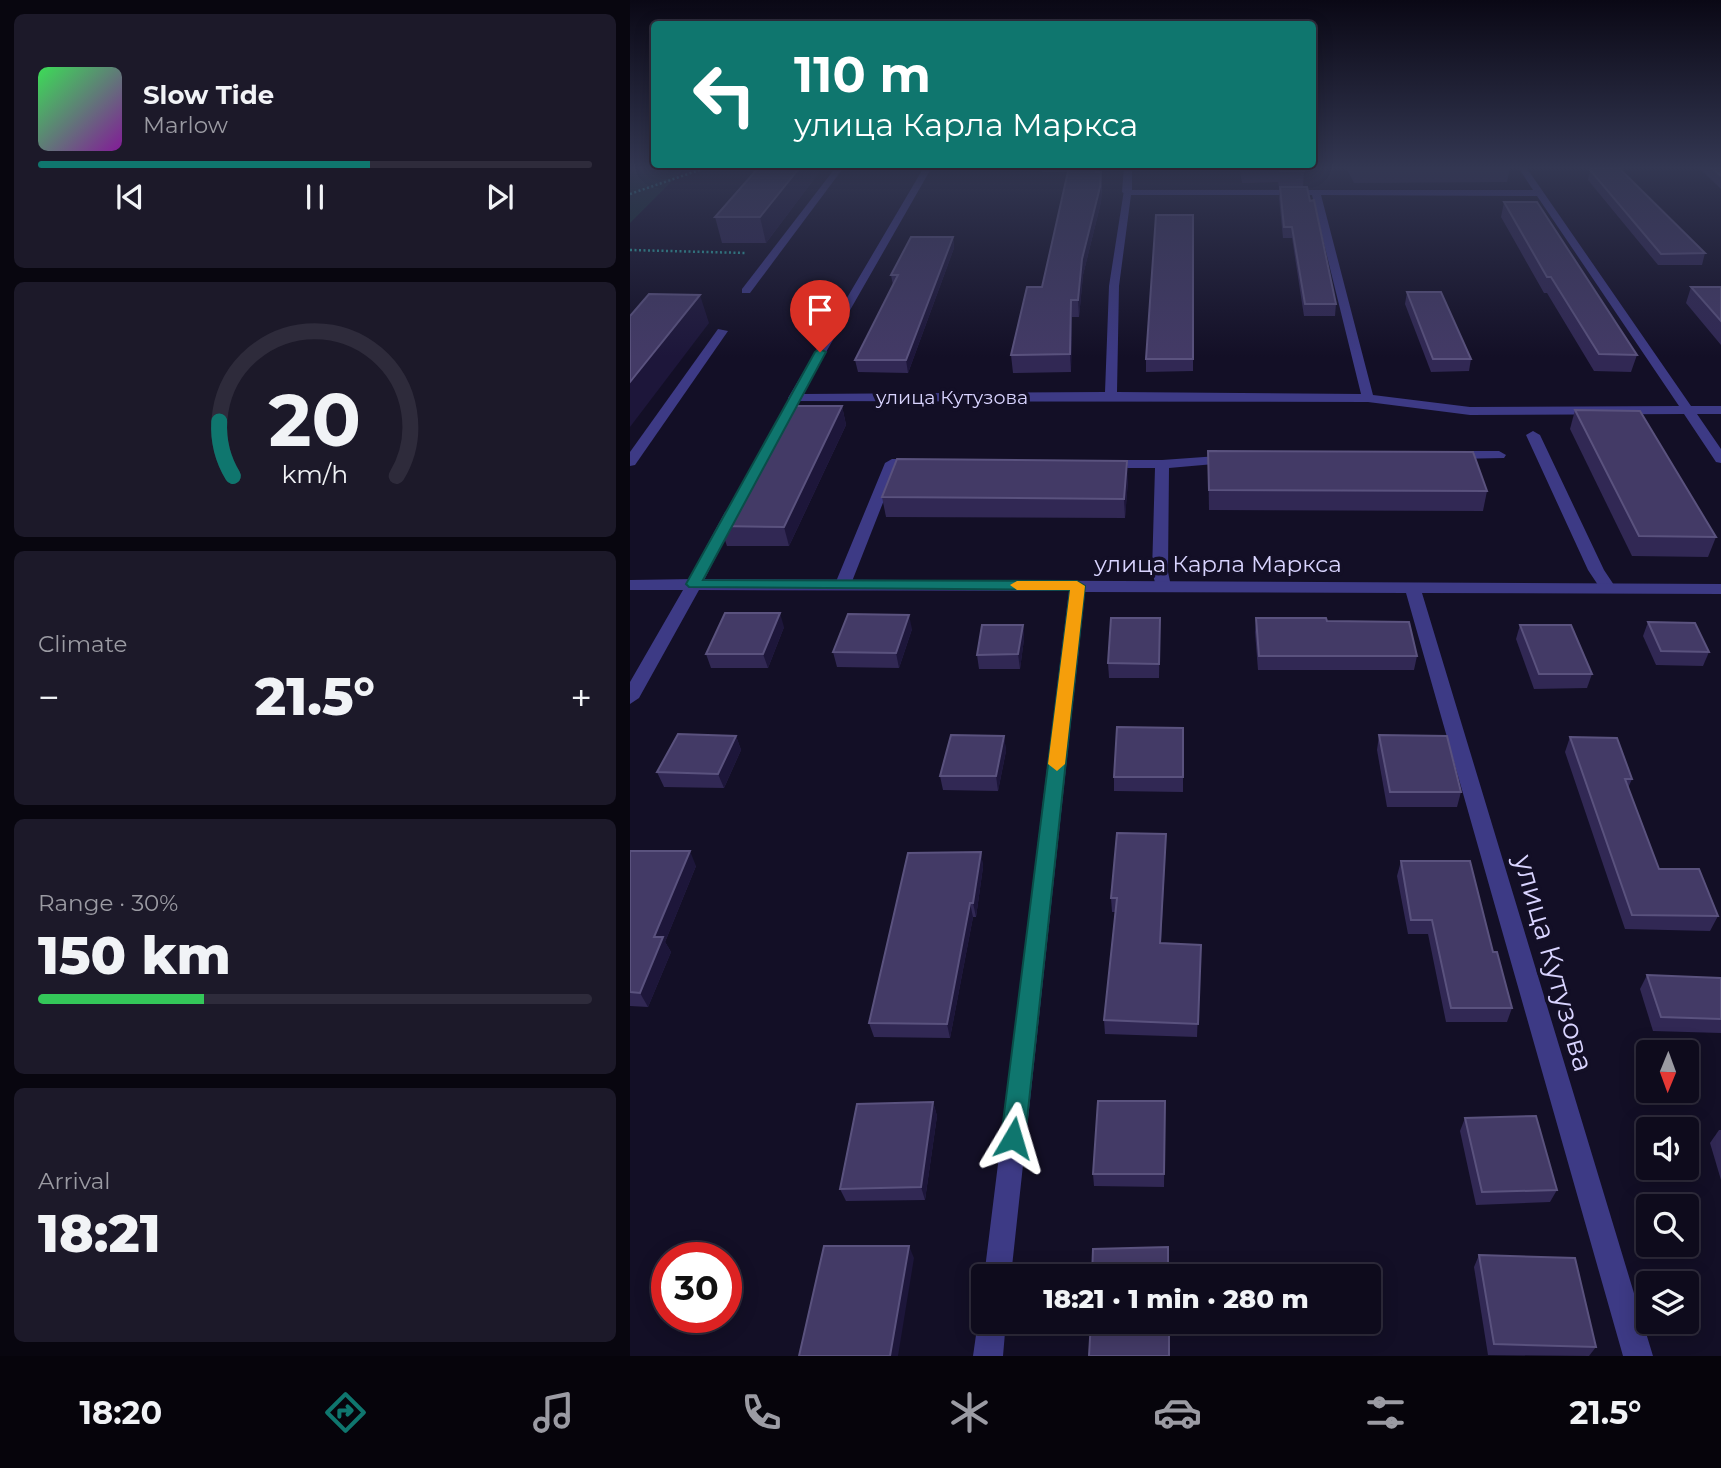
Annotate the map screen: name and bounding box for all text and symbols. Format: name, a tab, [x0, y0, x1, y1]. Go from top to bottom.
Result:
text: 110 m	[794, 45, 931, 104]
icon: left	[679, 49, 770, 140]
text: Slow Tide	[143, 79, 274, 111]
text: улица Карла Маркса	[794, 105, 1138, 144]
text: Marlow	[143, 111, 228, 139]
icon: previous	[111, 178, 149, 216]
icon: pause	[296, 178, 334, 216]
icon: next	[481, 178, 519, 216]
pin	[790, 280, 850, 352]
icon: arrive	[801, 291, 839, 329]
text: 20	[269, 376, 361, 464]
street label: улица Кутузова	[875, 386, 1028, 409]
text: km/h	[282, 458, 348, 488]
street label: улица Карла Маркса	[1093, 550, 1342, 578]
text: Climate	[38, 630, 127, 658]
text: 21.5°	[255, 665, 375, 728]
text: −	[38, 674, 60, 721]
text: +	[570, 674, 592, 721]
street label: улица Кутузова	[1506, 850, 1601, 1075]
text: Range · 30%	[38, 889, 178, 917]
text: 150 km	[38, 924, 231, 987]
north arrow	[1636, 1040, 1699, 1102]
map controls	[1636, 1040, 1699, 1334]
position arrow	[976, 1101, 1050, 1175]
button: sound	[1636, 1117, 1699, 1180]
text: Arrival	[38, 1167, 111, 1195]
button: search	[1636, 1194, 1699, 1257]
text: 18:21	[38, 1202, 161, 1265]
speed limit sign: 30	[651, 1242, 742, 1333]
button: layers	[1636, 1271, 1699, 1334]
text: 18:21 · 1 min · 280 m	[1043, 1283, 1309, 1315]
icon: directions	[321, 1388, 370, 1437]
icon: music	[529, 1388, 578, 1437]
icon: phone	[737, 1388, 786, 1437]
icon: climate	[945, 1388, 994, 1437]
icon: car	[1153, 1388, 1202, 1437]
icon: filters	[1361, 1388, 1410, 1437]
text: 18:20	[80, 1393, 162, 1432]
text: 21.5°	[1569, 1393, 1641, 1432]

